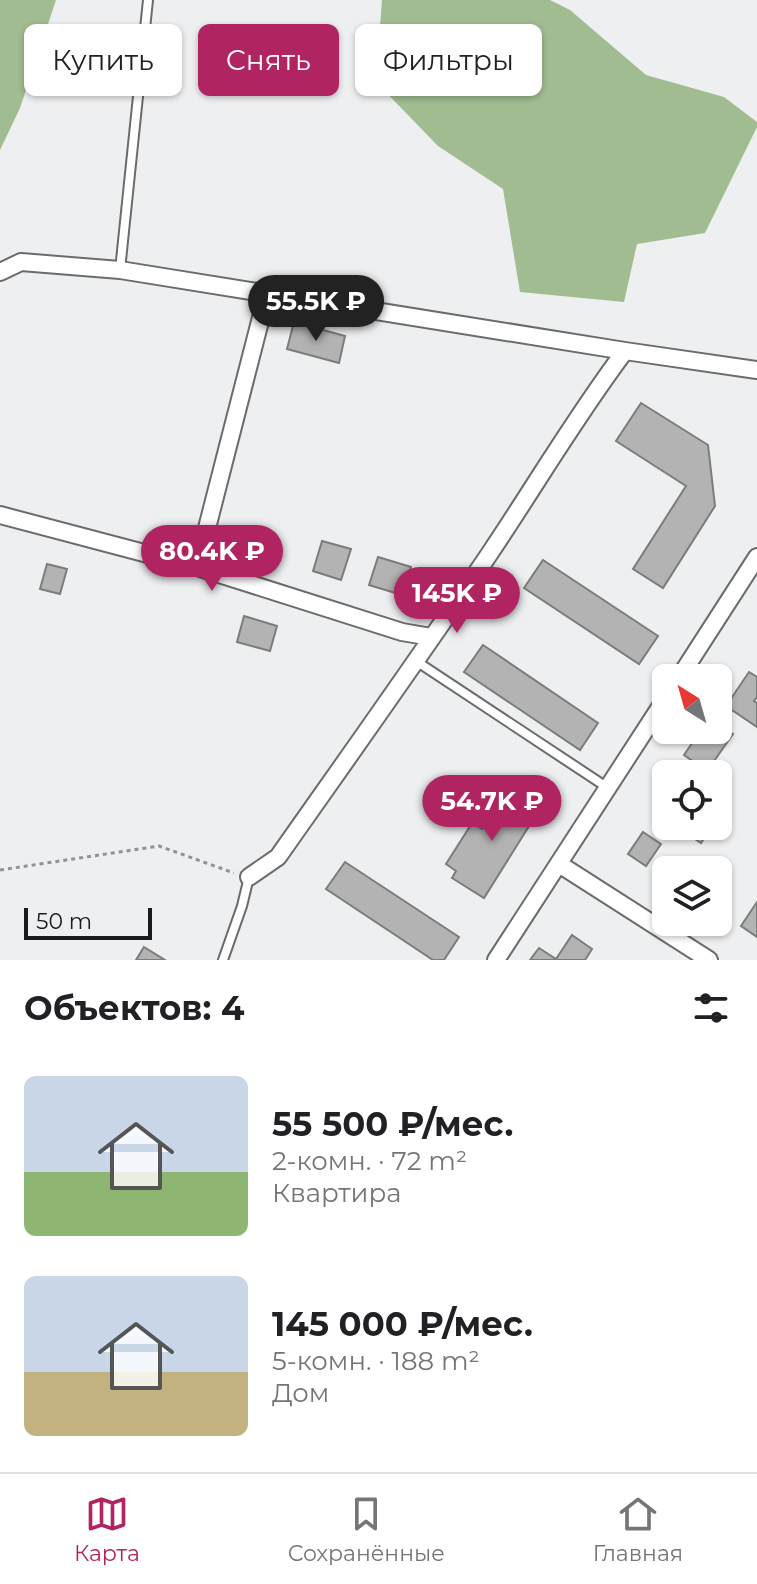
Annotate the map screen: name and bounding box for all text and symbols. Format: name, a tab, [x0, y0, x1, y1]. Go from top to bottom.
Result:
chip: Купить	[24, 24, 182, 96]
chip: Снять	[198, 24, 339, 96]
chip: Фильтры	[355, 24, 542, 96]
pin: 55.5K ₽	[242, 275, 390, 343]
text: 55.5K ₽	[266, 285, 366, 317]
pin: 80.4K ₽	[138, 525, 286, 593]
text: 80.4K ₽	[159, 535, 265, 567]
pin: 145K ₽	[392, 567, 522, 635]
text: 145K ₽	[412, 577, 502, 609]
north arrow	[652, 664, 732, 744]
map controls	[652, 664, 732, 936]
button: locate	[652, 760, 732, 840]
pin: 54.7K ₽	[418, 775, 566, 843]
text: 54.7K ₽	[440, 785, 544, 817]
button: layers	[652, 856, 732, 936]
scale bar	[24, 904, 152, 940]
text: 50 m	[36, 908, 92, 935]
icon: filters	[689, 986, 733, 1030]
text: Объектов: 4	[24, 987, 244, 1029]
text: 55 500 ₽/мес.	[272, 1103, 513, 1145]
icon: home	[88, 1108, 184, 1204]
text: 2-комн. · 72 m²	[272, 1145, 467, 1177]
text: Квартира	[272, 1177, 401, 1209]
text: 145 000 ₽/мес.	[272, 1303, 533, 1345]
icon: home	[88, 1308, 184, 1404]
text: 5-комн. · 188 m²	[272, 1345, 480, 1377]
text: Дом	[272, 1377, 329, 1409]
tab: Карта	[74, 1492, 140, 1567]
tab: Сохранённые	[288, 1492, 445, 1567]
tab: Главная	[593, 1492, 683, 1567]

